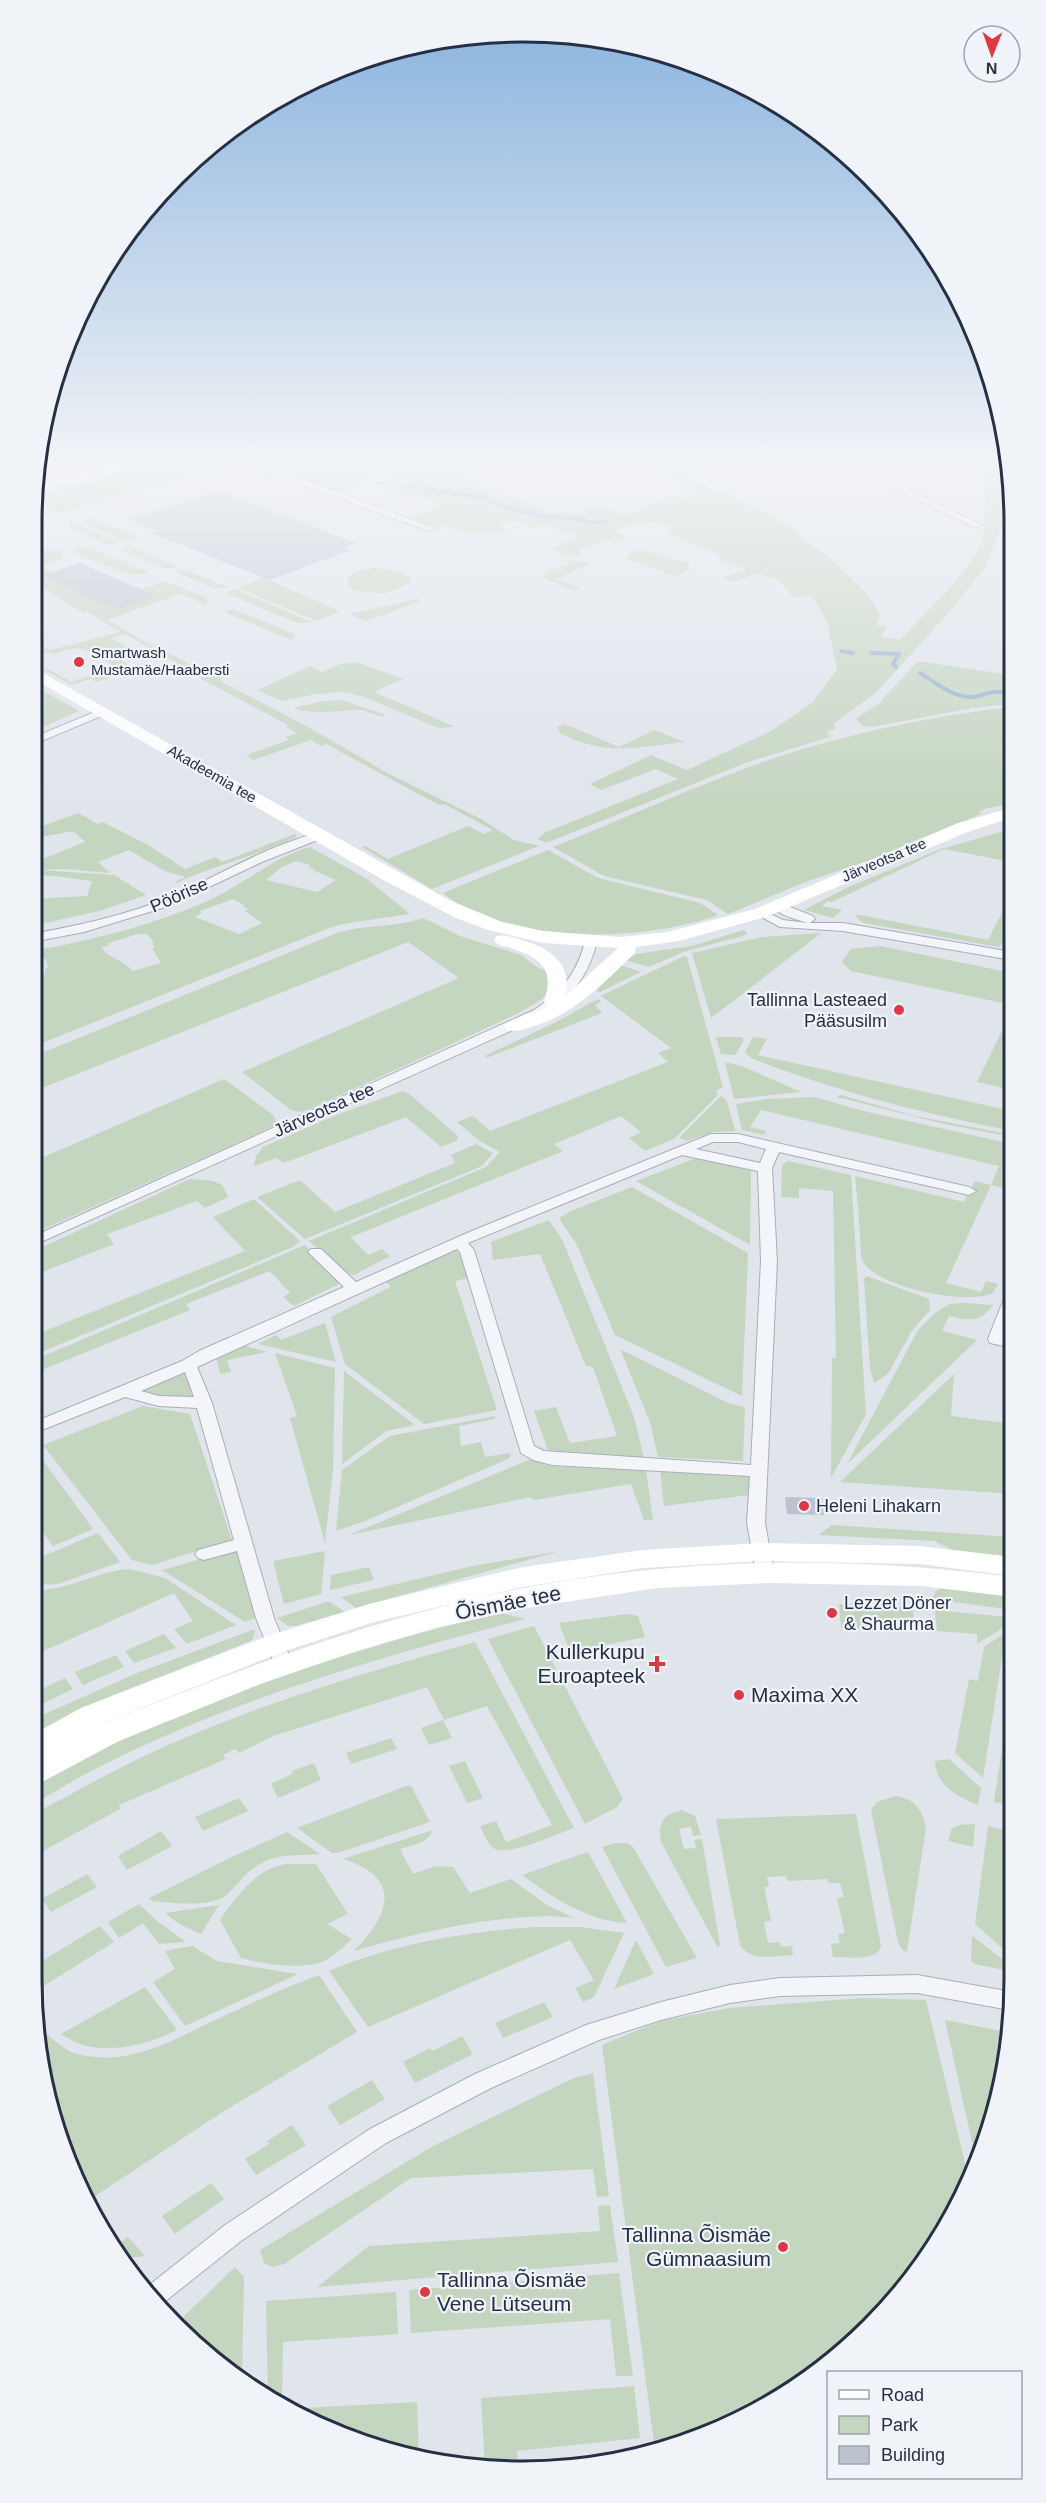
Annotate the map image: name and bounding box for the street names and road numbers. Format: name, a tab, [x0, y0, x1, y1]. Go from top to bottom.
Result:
street label: Akadeemia tee	[165, 741, 260, 806]
street label: Järveotsa tee	[839, 834, 929, 885]
street label: Pöörise	[147, 873, 211, 917]
street label: Järveotsa tee	[271, 1079, 377, 1141]
street label: Õismäe tee	[453, 1581, 563, 1624]

